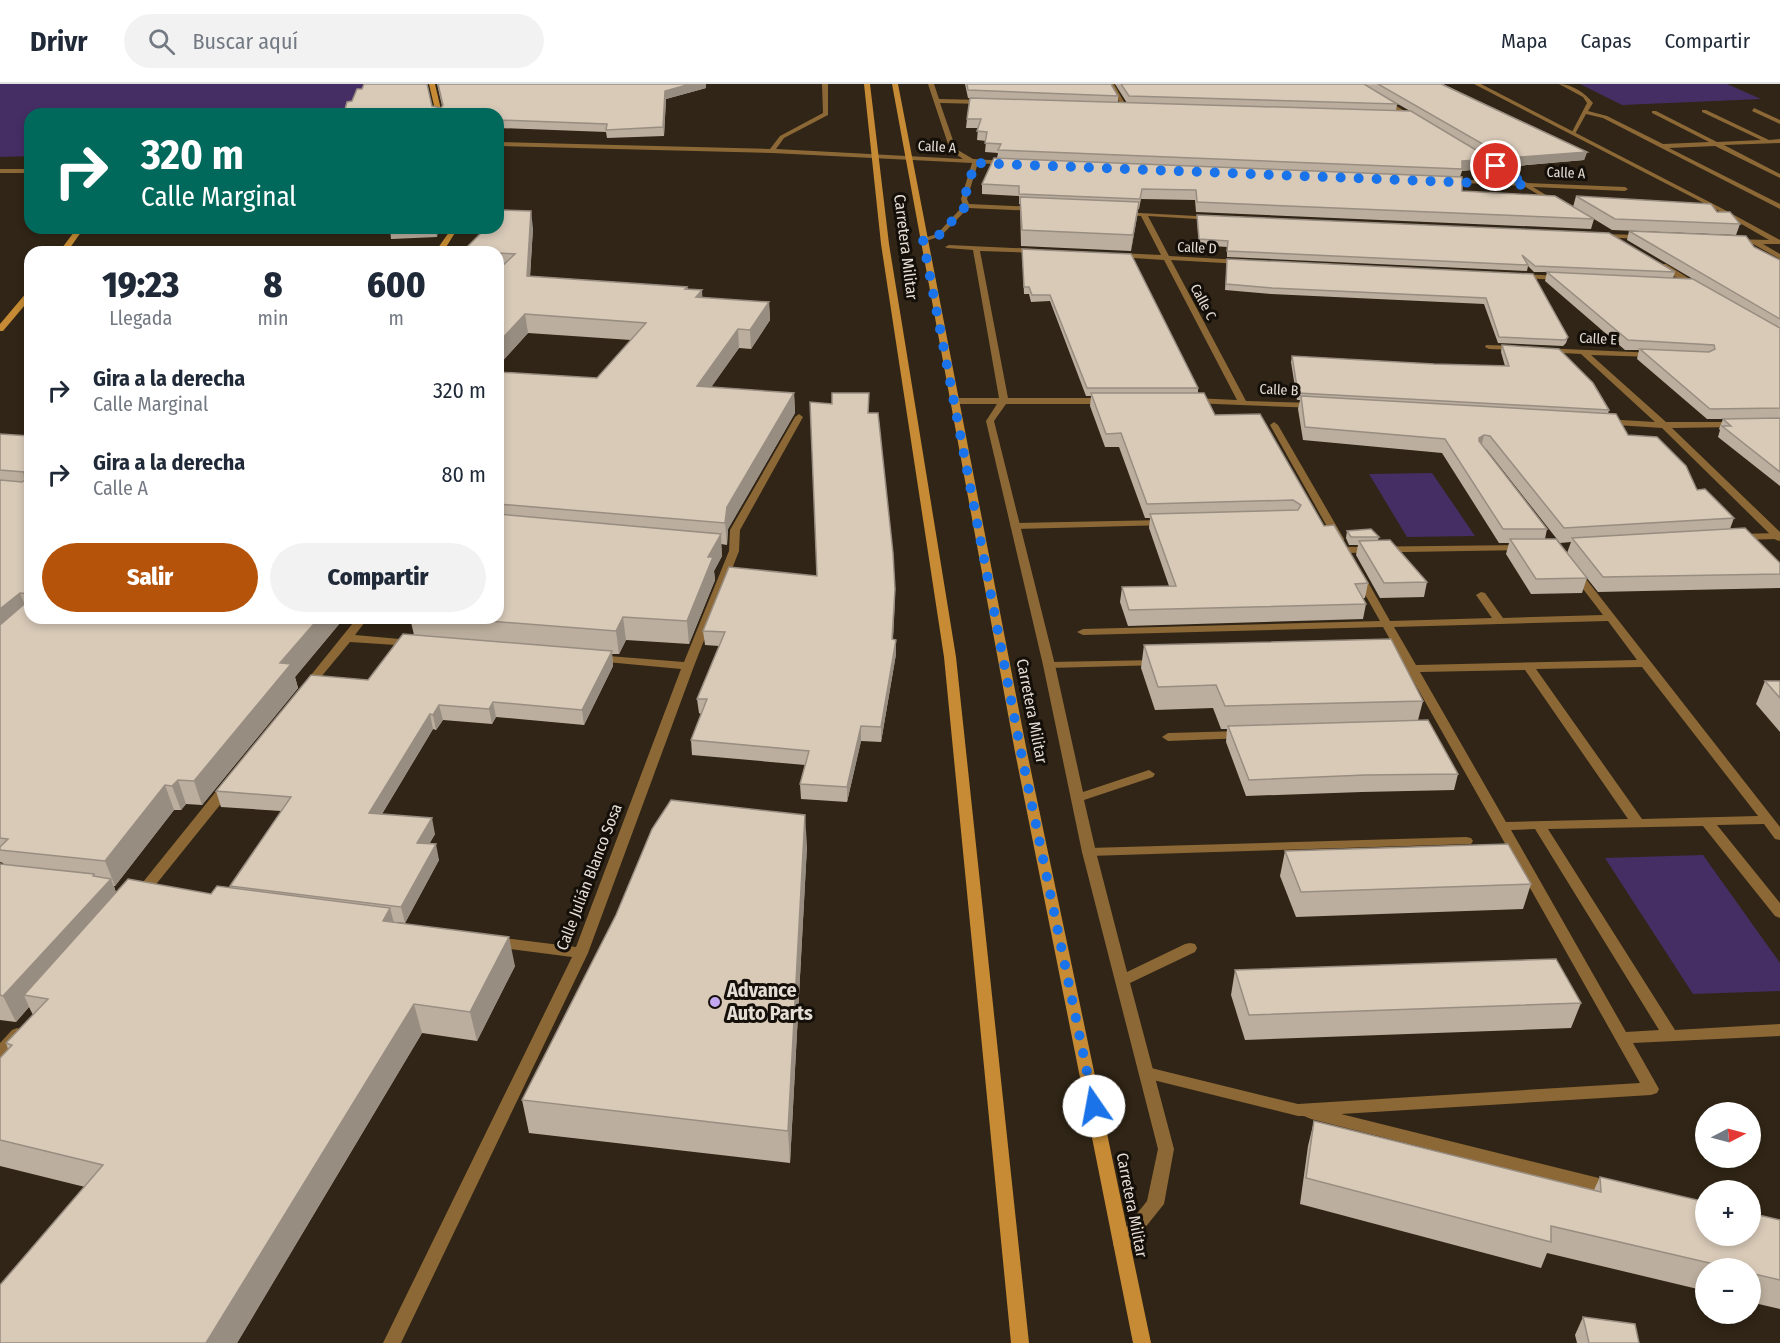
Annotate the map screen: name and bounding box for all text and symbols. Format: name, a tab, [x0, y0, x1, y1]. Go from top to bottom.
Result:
search box	[124, 14, 544, 68]
text: Drivr	[30, 25, 88, 58]
icon: search	[145, 25, 178, 58]
text: Buscar aquí	[193, 28, 298, 55]
text: Mapa	[1501, 28, 1548, 54]
text: Capas	[1581, 28, 1631, 54]
text: Compartir	[1664, 28, 1750, 54]
text: 320 m	[141, 130, 244, 180]
icon: right	[42, 132, 120, 210]
street label: Calle A	[917, 137, 957, 157]
pin	[1470, 140, 1521, 191]
icon: arrive	[1479, 149, 1512, 182]
street label: Calle A	[1546, 164, 1586, 182]
text: Calle Marginal	[141, 181, 297, 213]
street label: Carretera Militar	[890, 193, 922, 301]
street label: Calle D	[1177, 238, 1217, 258]
text: 19:23	[102, 263, 179, 307]
text: 8	[263, 263, 283, 307]
text: 600	[367, 263, 426, 307]
street label: Calle C	[1186, 281, 1220, 323]
text: Llegada	[109, 306, 172, 330]
text: min	[258, 306, 289, 330]
text: m	[389, 306, 404, 330]
street label: Calle E	[1579, 330, 1618, 348]
text: Gira a la derecha	[93, 365, 245, 392]
icon: right	[42, 374, 75, 407]
text: 320 m	[433, 377, 486, 404]
street label: Calle B	[1259, 380, 1299, 400]
text: Calle Marginal	[93, 392, 208, 416]
text: Gira a la derecha	[93, 449, 245, 476]
icon: right	[42, 458, 75, 491]
text: 80 m	[441, 461, 486, 488]
text: Calle A	[93, 476, 148, 500]
button: Salir	[42, 543, 258, 612]
button: Compartir	[270, 543, 486, 612]
street label: Carretera Militar	[1013, 657, 1052, 765]
street label: Calle Julián Blanco Sosa	[552, 801, 626, 953]
place label: Advance Auto Parts	[726, 978, 813, 1025]
marker: Advance Auto Parts	[708, 995, 722, 1009]
position arrow	[1062, 1074, 1126, 1138]
north arrow	[1695, 1102, 1761, 1168]
map controls	[1695, 1102, 1761, 1324]
street label: Carretera Militar	[1113, 1151, 1152, 1259]
button: +	[1695, 1180, 1761, 1246]
button: −	[1695, 1258, 1761, 1324]

